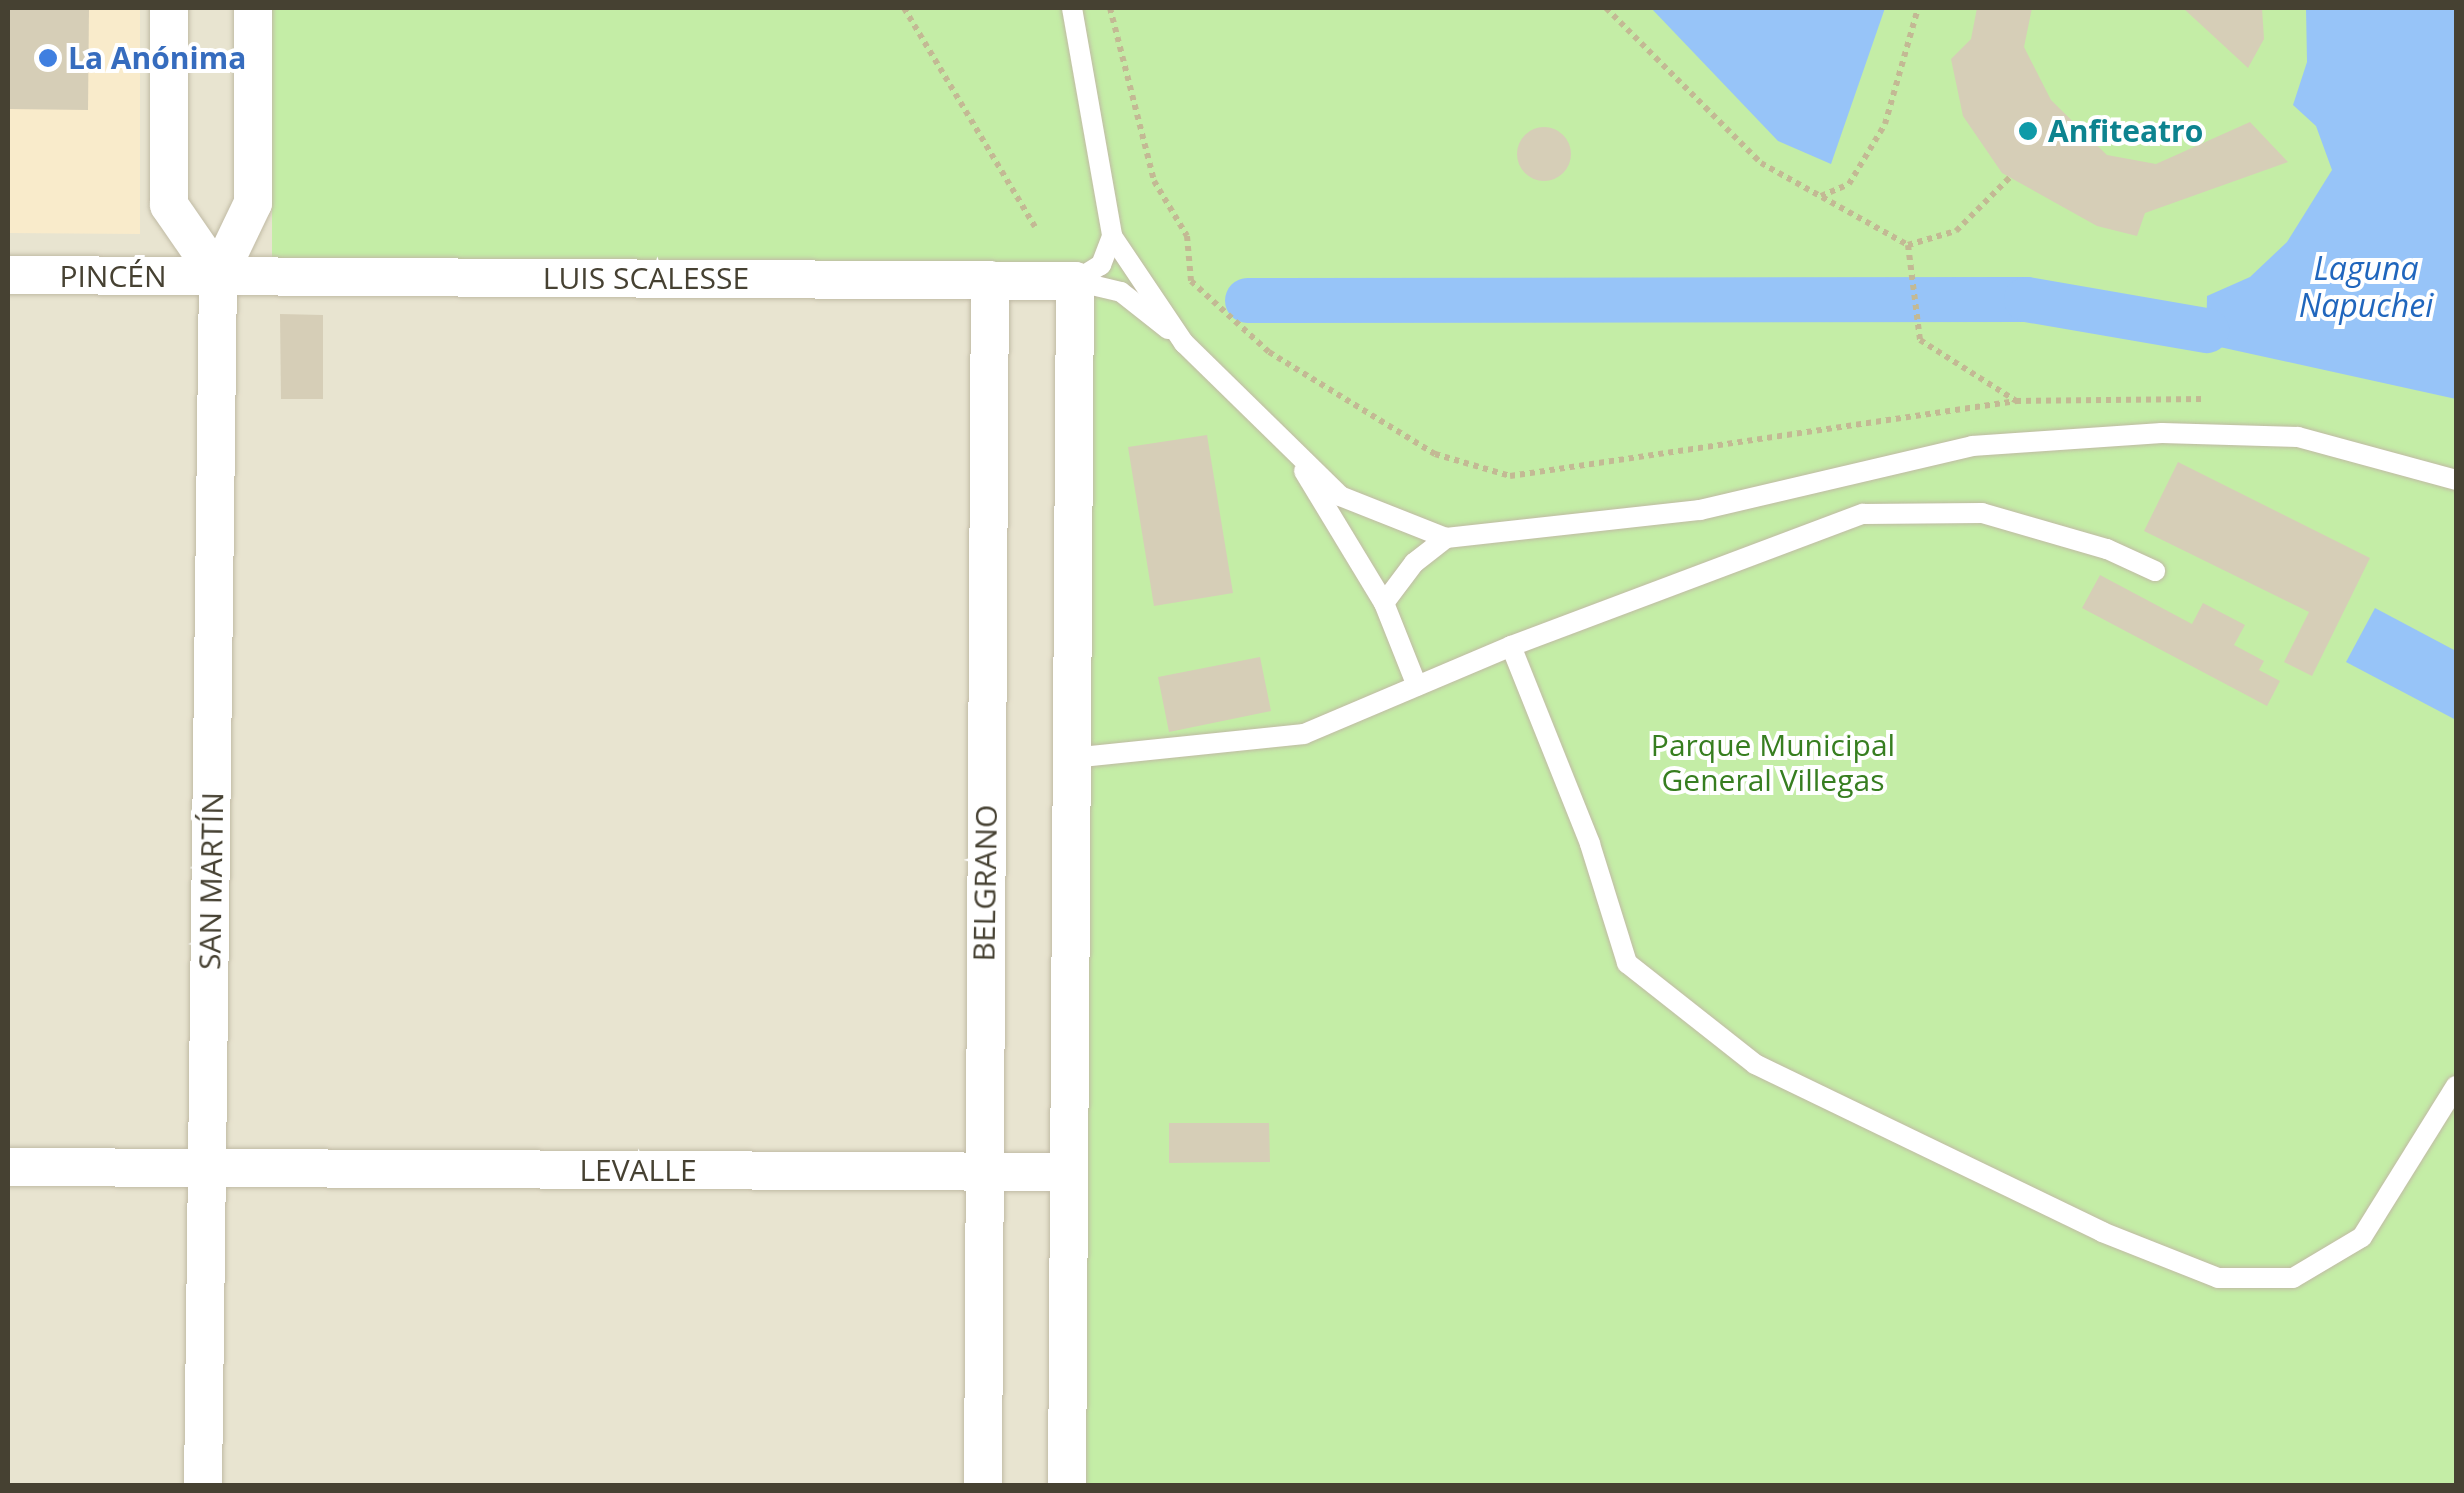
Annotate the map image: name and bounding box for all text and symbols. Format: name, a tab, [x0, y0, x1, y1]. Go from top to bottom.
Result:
place label: La Anónima	[68, 40, 246, 76]
marker: La Anónima	[37, 47, 59, 69]
place label: Anfiteatro	[2048, 113, 2203, 149]
marker: Anfiteatro	[2017, 120, 2039, 142]
water label: Laguna Napuchei	[2299, 250, 2433, 325]
street label: PINCÉN	[59, 258, 167, 294]
street label: LUIS SCALESSE	[543, 260, 749, 296]
park label: Parque Municipal General Villegas	[1651, 727, 1895, 798]
street label: SAN MARTÍN	[191, 792, 231, 970]
street label: BELGRANO	[966, 804, 1004, 962]
street label: LEVALLE	[579, 1152, 697, 1188]

